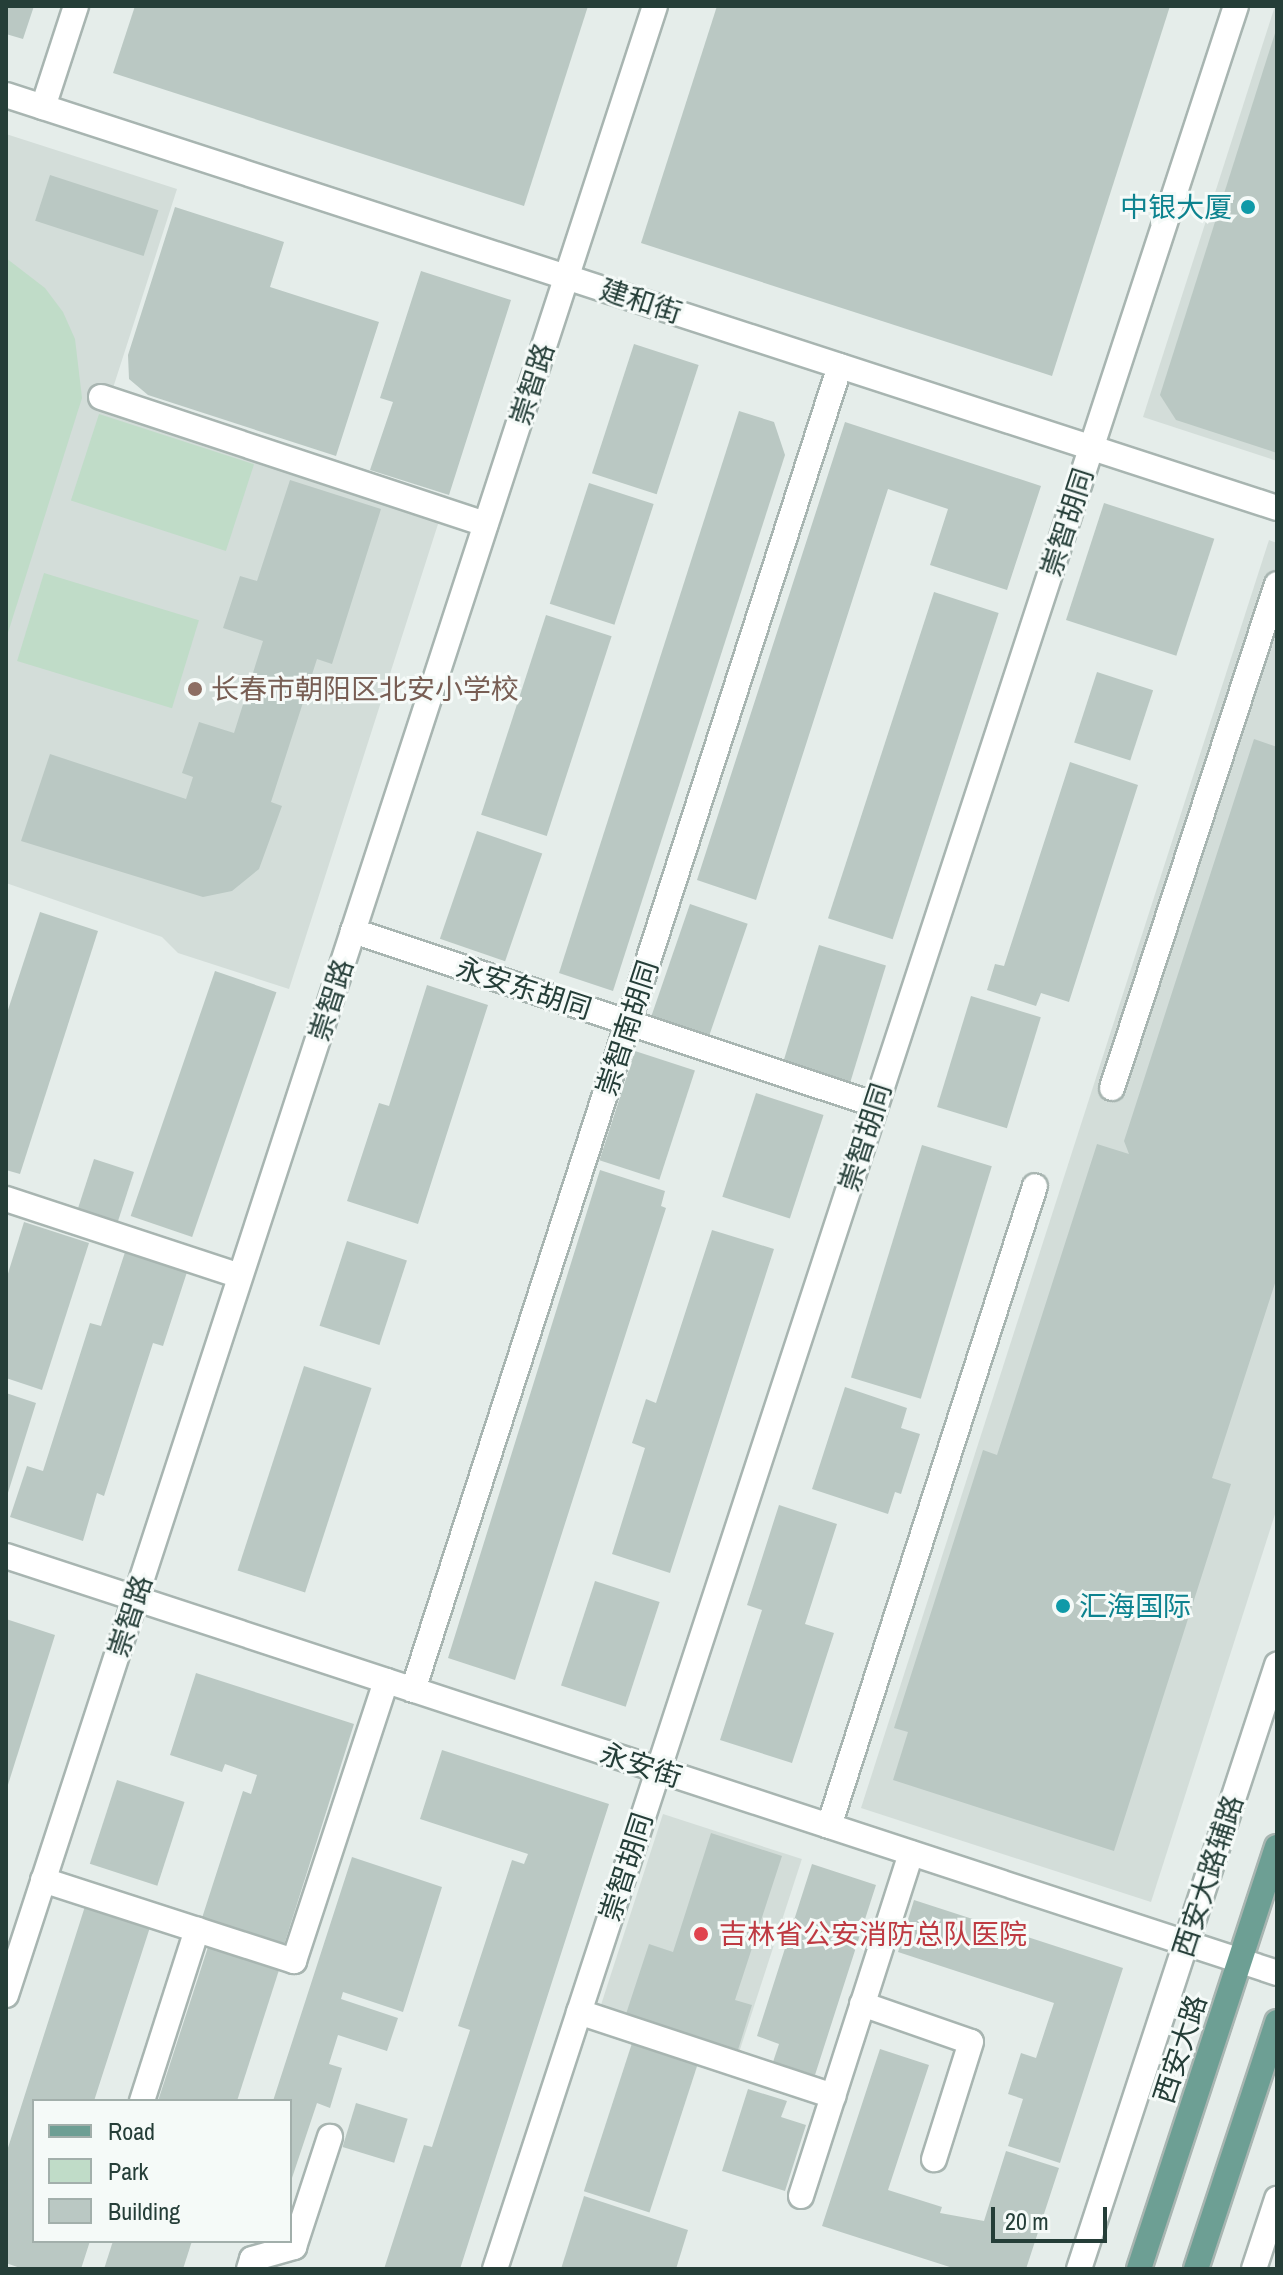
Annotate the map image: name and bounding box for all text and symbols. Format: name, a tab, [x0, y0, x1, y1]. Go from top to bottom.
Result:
place label: 中银大厦	[1120, 190, 1232, 224]
marker: 中银大厦	[1239, 198, 1257, 216]
street label: 建和街	[596, 272, 686, 330]
street label: 崇智路	[503, 339, 561, 429]
street label: 崇智胡同	[1034, 464, 1100, 580]
place label: 长春市朝阳区北安小学校	[211, 672, 519, 706]
marker: 长春市朝阳区北安小学校	[186, 680, 204, 698]
street label: 永安东胡同	[452, 950, 596, 1026]
street label: 崇智路	[302, 955, 360, 1045]
street label: 崇智南胡同	[589, 956, 665, 1100]
street label: 崇智胡同	[832, 1079, 898, 1195]
street label: 崇智路	[101, 1571, 159, 1661]
place label: 汇海国际	[1079, 1589, 1191, 1623]
marker: 汇海国际	[1054, 1597, 1072, 1615]
street label: 永安街	[596, 1736, 686, 1794]
street label: 西安大路辅路	[1166, 1791, 1250, 1961]
street label: 崇智胡同	[593, 1809, 659, 1925]
place label: 吉林省公安消防总队医院	[719, 1917, 1027, 1951]
marker: 吉林省公安消防总队医院	[690, 1923, 712, 1945]
street label: 西安大路	[1147, 1991, 1213, 2107]
legend	[32, 2099, 292, 2243]
text: Road	[108, 2115, 155, 2147]
text: Park	[108, 2155, 148, 2187]
scale bar	[995, 2191, 1111, 2241]
text: Building	[108, 2195, 180, 2227]
text: 20 m	[1005, 2205, 1049, 2237]

